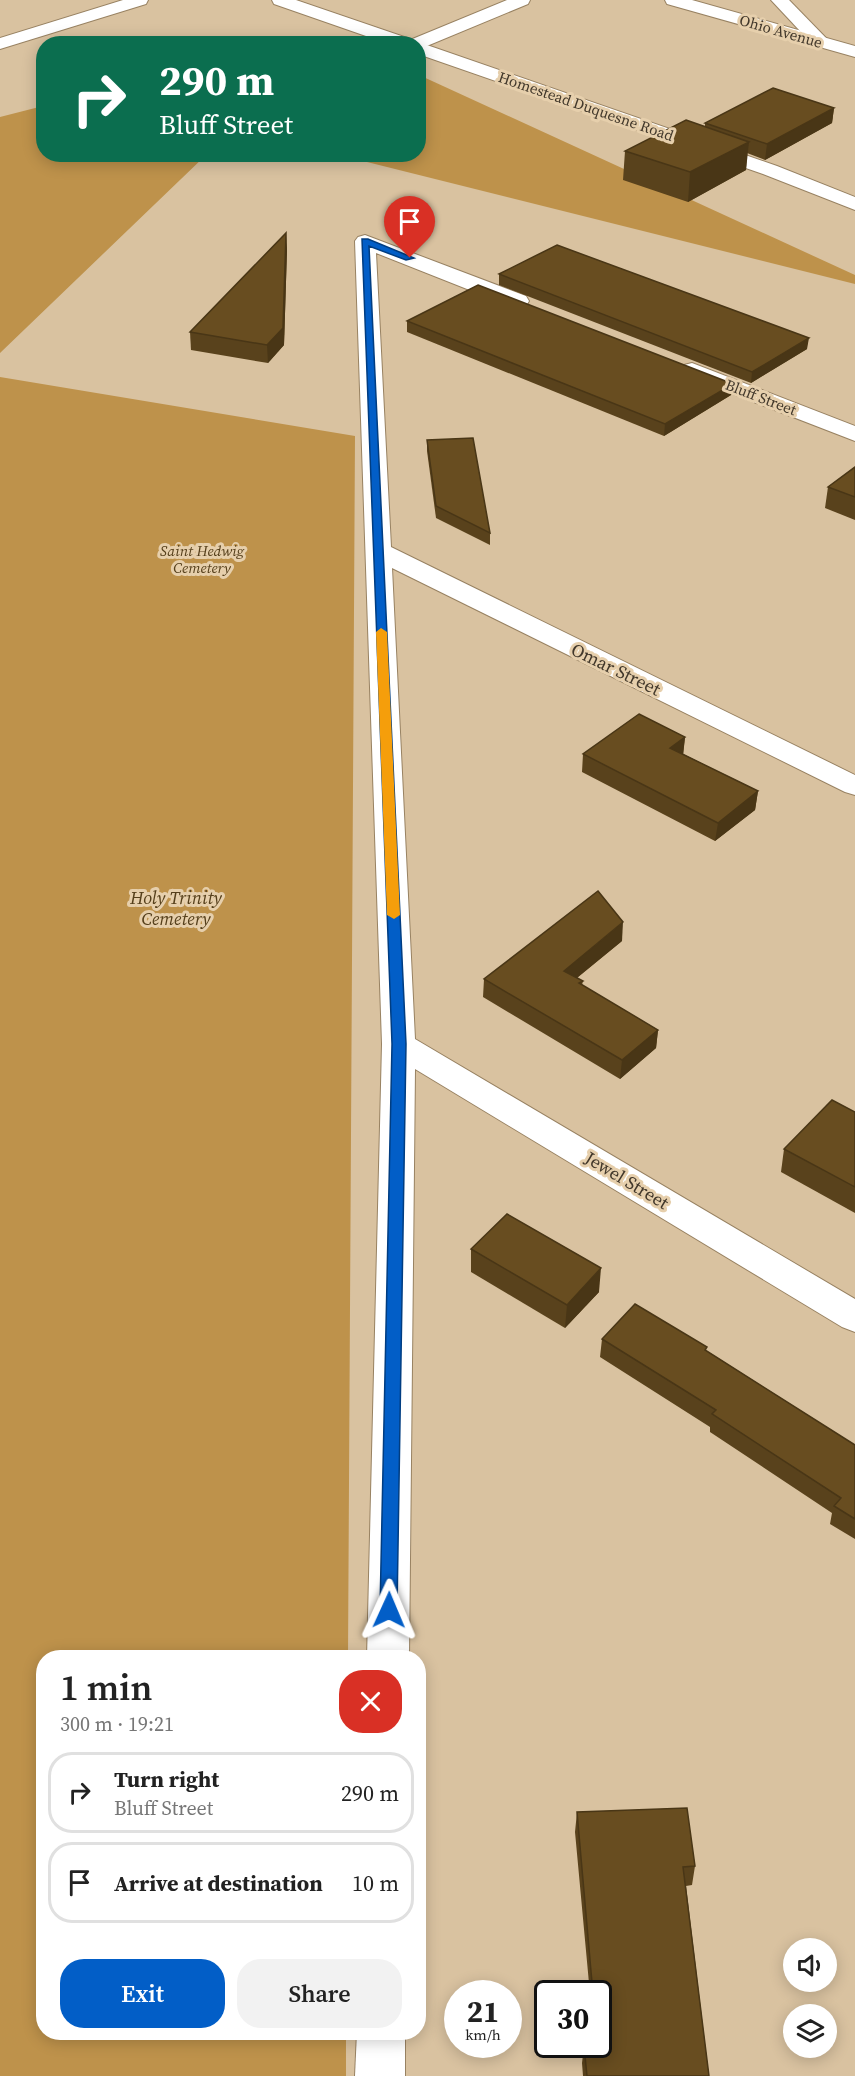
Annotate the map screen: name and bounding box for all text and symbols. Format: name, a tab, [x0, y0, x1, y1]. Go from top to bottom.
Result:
street label: Ohio Avenue	[737, 9, 825, 53]
text: 290 m	[159, 51, 274, 109]
icon: right	[60, 60, 138, 138]
street label: Homestead Duquesne Road	[496, 66, 677, 146]
text: Bluff Street	[159, 106, 293, 143]
pin	[384, 196, 435, 258]
icon: arrive	[393, 205, 426, 238]
street label: Bluff Street	[722, 374, 800, 420]
park label: Saint Hedwig Cemetery	[160, 540, 245, 578]
street label: Omar Street	[567, 637, 665, 701]
park label: Holy Trinity Cemetery	[129, 885, 222, 931]
street label: Jewel Street	[579, 1145, 674, 1215]
position arrow	[357, 1578, 421, 1642]
text: 1 min	[60, 1663, 152, 1712]
button: close	[339, 1670, 402, 1733]
text: 300 m · 19:21	[60, 1710, 174, 1738]
text: Turn right	[114, 1764, 219, 1794]
icon: right	[63, 1776, 96, 1809]
text: 290 m	[341, 1778, 399, 1808]
text: Bluff Street	[114, 1794, 213, 1822]
icon: arrive	[63, 1866, 96, 1899]
text: Arrive at destination	[114, 1868, 323, 1898]
text: 10 m	[352, 1868, 399, 1898]
map controls	[783, 1938, 837, 2058]
button: sound	[783, 1938, 837, 1992]
button: Exit	[60, 1959, 225, 2028]
button: Share	[237, 1959, 402, 2028]
speed limit sign: 30	[534, 1980, 612, 2058]
text: 21	[467, 1991, 499, 2032]
button: layers	[783, 2004, 837, 2058]
text: km/h	[465, 2024, 501, 2045]

